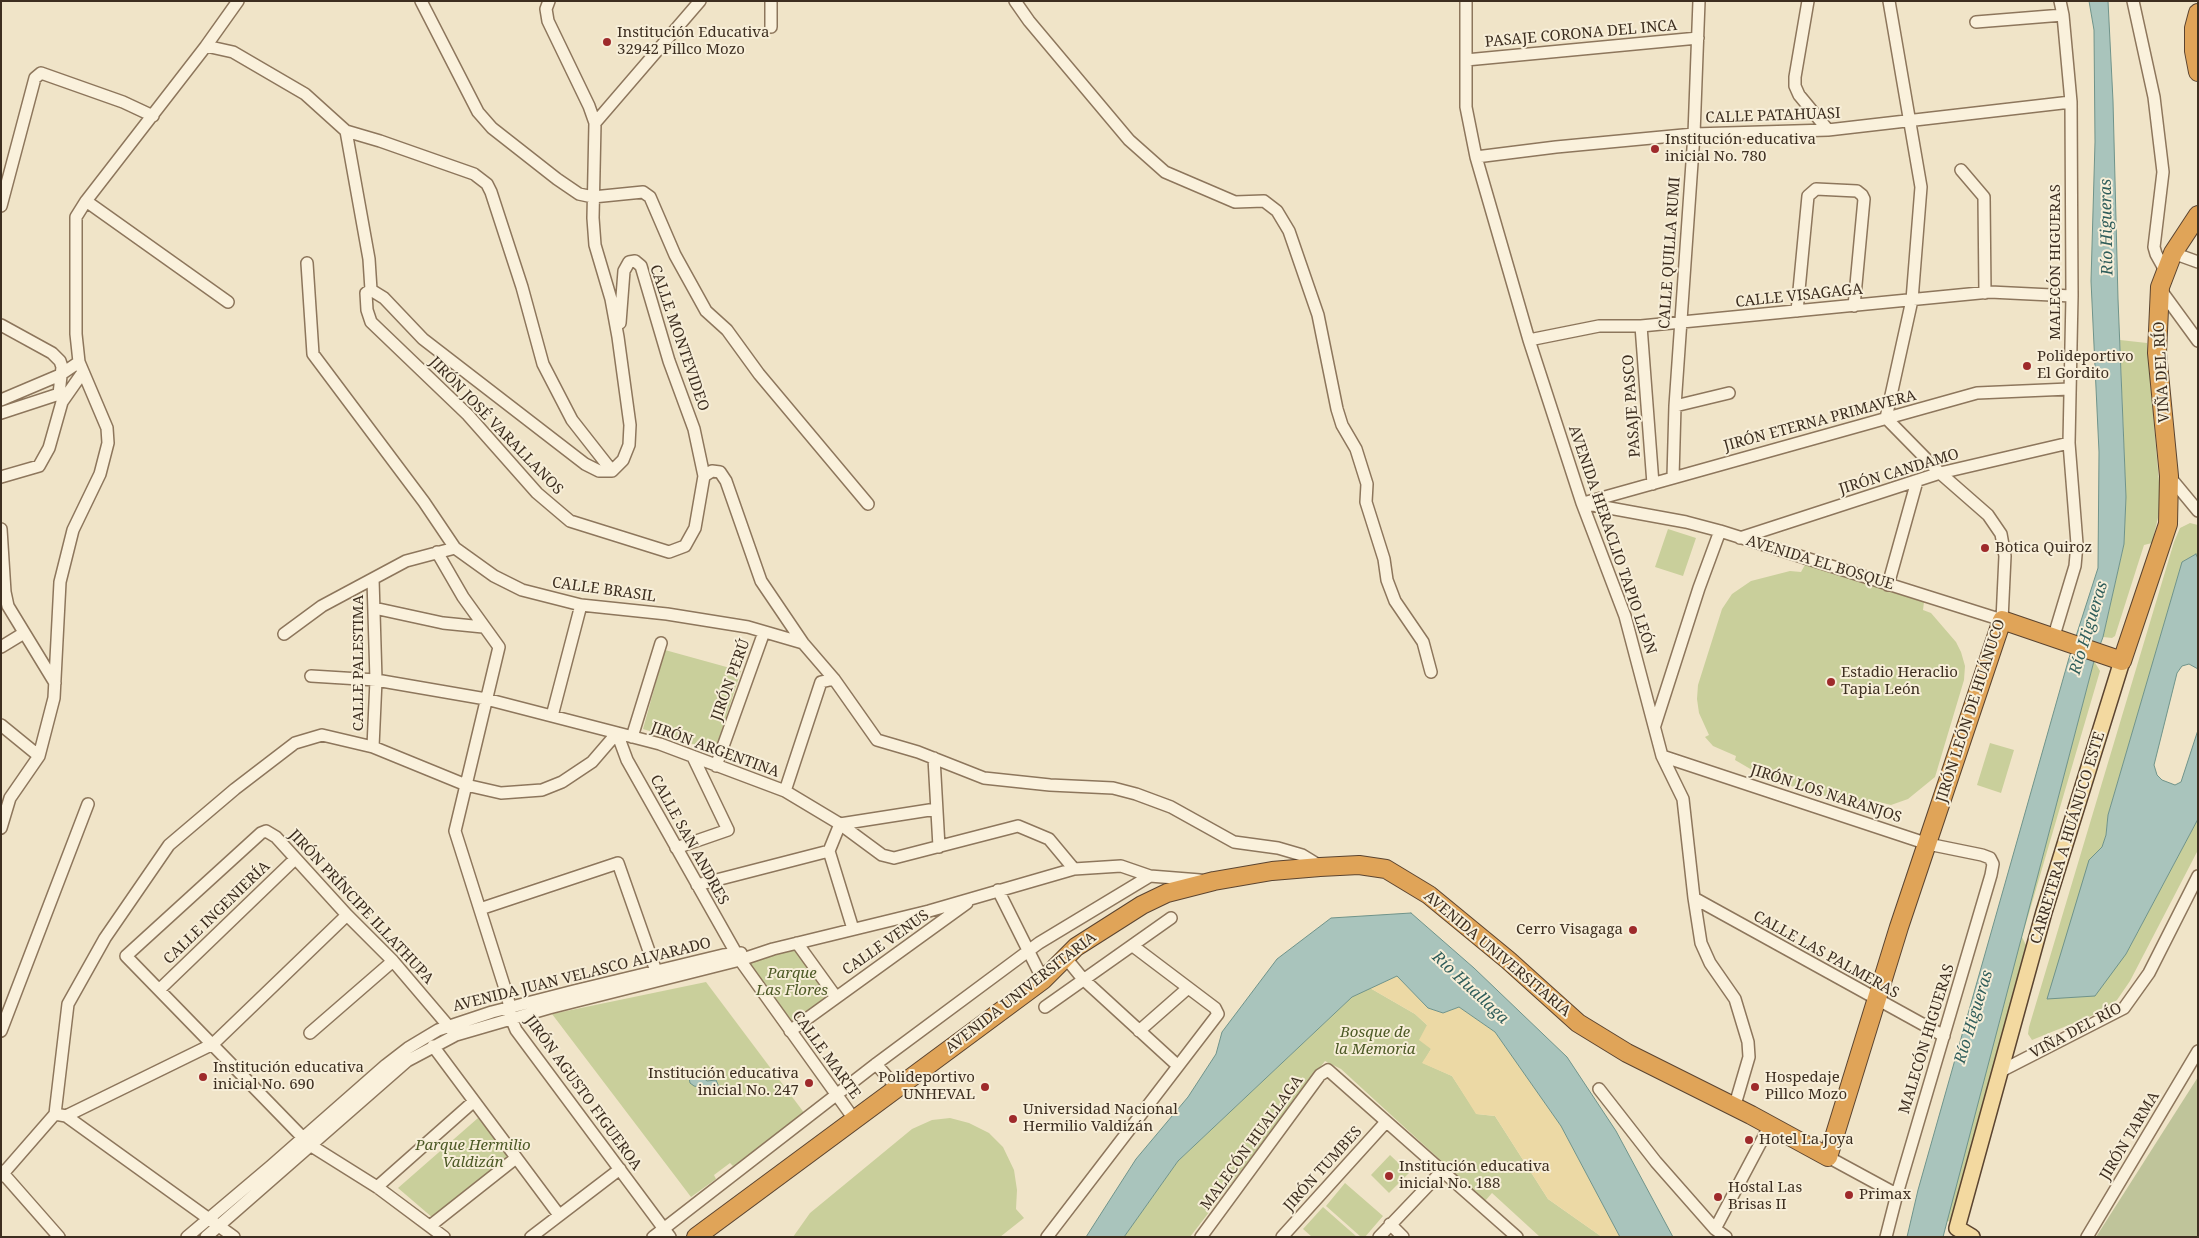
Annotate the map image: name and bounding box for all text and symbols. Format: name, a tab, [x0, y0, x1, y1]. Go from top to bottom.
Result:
street label: PASAJE CORONA DEL INCA	[1484, 17, 1678, 51]
place label: Institución Educativa 32942 Pillco Mozo	[617, 24, 769, 59]
marker: Institución Educativa 32942 Pillco Mozo	[601, 36, 613, 48]
street label: CALLE PATAHUASI	[1705, 105, 1841, 127]
place label: Institución educativa inicial No. 780	[1665, 131, 1816, 166]
marker: Institución educativa inicial No. 780	[1649, 143, 1661, 155]
street label: CALLE QUILLA RUMI	[1656, 176, 1684, 330]
water label: Río Higueras	[2097, 179, 2117, 275]
street label: MALECÓN HIGUERAS	[2047, 184, 2065, 340]
street label: CALLE MONTEVIDEO	[645, 262, 713, 414]
street label: CALLE VISAGAGA	[1735, 280, 1863, 312]
street label: VIÑA DEL RÍO	[2150, 321, 2174, 423]
place label: Polideportivo El Gordito	[2037, 348, 2134, 383]
street label: JIRÓN JOSÉ VARALLANOS	[425, 353, 567, 499]
street label: PASAJE PASCO	[1619, 354, 1645, 458]
marker: Polideportivo El Gordito	[2021, 360, 2033, 372]
street label: JIRÓN ETERNA PRIMAVERA	[1722, 387, 1918, 455]
street label: AVENIDA HERACLIO TAPIO LEÓN	[1564, 423, 1660, 657]
street label: JIRÓN CANDAMO	[1837, 445, 1961, 499]
street label: AVENIDA EL BOSQUE	[1744, 532, 1896, 594]
place label: Botica Quiroz	[1995, 539, 2092, 557]
marker: Botica Quiroz	[1979, 542, 1991, 554]
street label: CALLE BRASIL	[551, 574, 657, 606]
water label: Río Higueras	[2066, 579, 2112, 677]
street label: CALLE PALESTIMA	[350, 595, 368, 731]
street label: JIRÓN LEÓN DE HUÁNUCO	[1933, 617, 2009, 805]
street label: JIRÓN PERÚ	[708, 637, 754, 723]
place label: Estadio Heraclio Tapia León	[1841, 664, 1958, 699]
marker: Estadio Heraclio Tapia León	[1825, 676, 1837, 688]
street label: JIRÓN ARGENTINA	[648, 718, 782, 782]
street label: CARRETERA A HUÁNUCO ESTE	[2027, 730, 2109, 946]
street label: JIRÓN LOS NARANJOS	[1748, 761, 1904, 827]
street label: CALLE SAN ANDRES	[646, 772, 732, 908]
street label: JIRÓN PRÍNCIPE ILLATHUPA	[285, 826, 437, 988]
street label: CALLE INGENIERÍA	[160, 858, 274, 968]
street label: AVENIDA UNIVERSITARIA	[1420, 887, 1574, 1021]
street label: CALLE VENUS	[839, 907, 933, 979]
street label: CALLE LAS PALMERAS	[1750, 907, 1902, 1003]
place label: Cerro Visagaga	[1516, 921, 1623, 939]
marker: Cerro Visagaga	[1627, 924, 1639, 936]
street label: AVENIDA UNIVERSITARIA	[942, 929, 1100, 1057]
street label: AVENIDA JUAN VELASCO ALVARADO	[451, 934, 713, 1016]
water label: Río Huallaga	[1428, 948, 1512, 1028]
street label: MALECÓN HIGUERAS	[1896, 962, 1958, 1116]
park label: Parque Las Flores	[756, 965, 828, 1000]
water label: Río Higueras	[1951, 968, 1997, 1066]
street label: VIÑA DEL RÍO	[2027, 999, 2125, 1063]
street label: CALLE MARTE	[788, 1007, 864, 1103]
street label: JIRÓN AGUSTO FIGUEROA	[521, 1012, 645, 1174]
park label: Bosque de la Memoria	[1335, 1024, 1415, 1059]
place label: Institución educativa inicial No. 690	[213, 1059, 364, 1094]
place label: Institución educativa inicial No. 247	[648, 1065, 799, 1100]
place label: Polideportivo UNHEVAL	[878, 1069, 975, 1104]
place label: Hospedaje Pillco Mozo	[1765, 1069, 1847, 1104]
marker: Institución educativa inicial No. 690	[197, 1071, 209, 1083]
street label: MALECÓN HUALLAGA	[1197, 1072, 1307, 1214]
marker: Institución educativa inicial No. 247	[803, 1077, 815, 1089]
marker: Polideportivo UNHEVAL	[979, 1081, 991, 1093]
marker: Hospedaje Pillco Mozo	[1749, 1081, 1761, 1093]
street label: JIRÓN TARMA	[2096, 1088, 2164, 1184]
place label: Universidad Nacional Hermilio Valdizán	[1023, 1101, 1178, 1136]
marker: Universidad Nacional Hermilio Valdizán	[1007, 1113, 1019, 1125]
street label: JIRÓN TUMBES	[1280, 1123, 1366, 1215]
place label: Hotel La Joya	[1759, 1131, 1854, 1149]
marker: Hotel La Joya	[1743, 1134, 1755, 1146]
park label: Parque Hermilio Valdizán	[415, 1137, 531, 1172]
place label: Institución educativa inicial No. 188	[1399, 1158, 1550, 1193]
marker: Institución educativa inicial No. 188	[1383, 1170, 1395, 1182]
place label: Hostal Las Brisas II	[1728, 1179, 1802, 1214]
place label: Primax	[1859, 1186, 1911, 1204]
marker: Primax	[1843, 1189, 1855, 1201]
marker: Hostal Las Brisas II	[1712, 1191, 1724, 1203]

